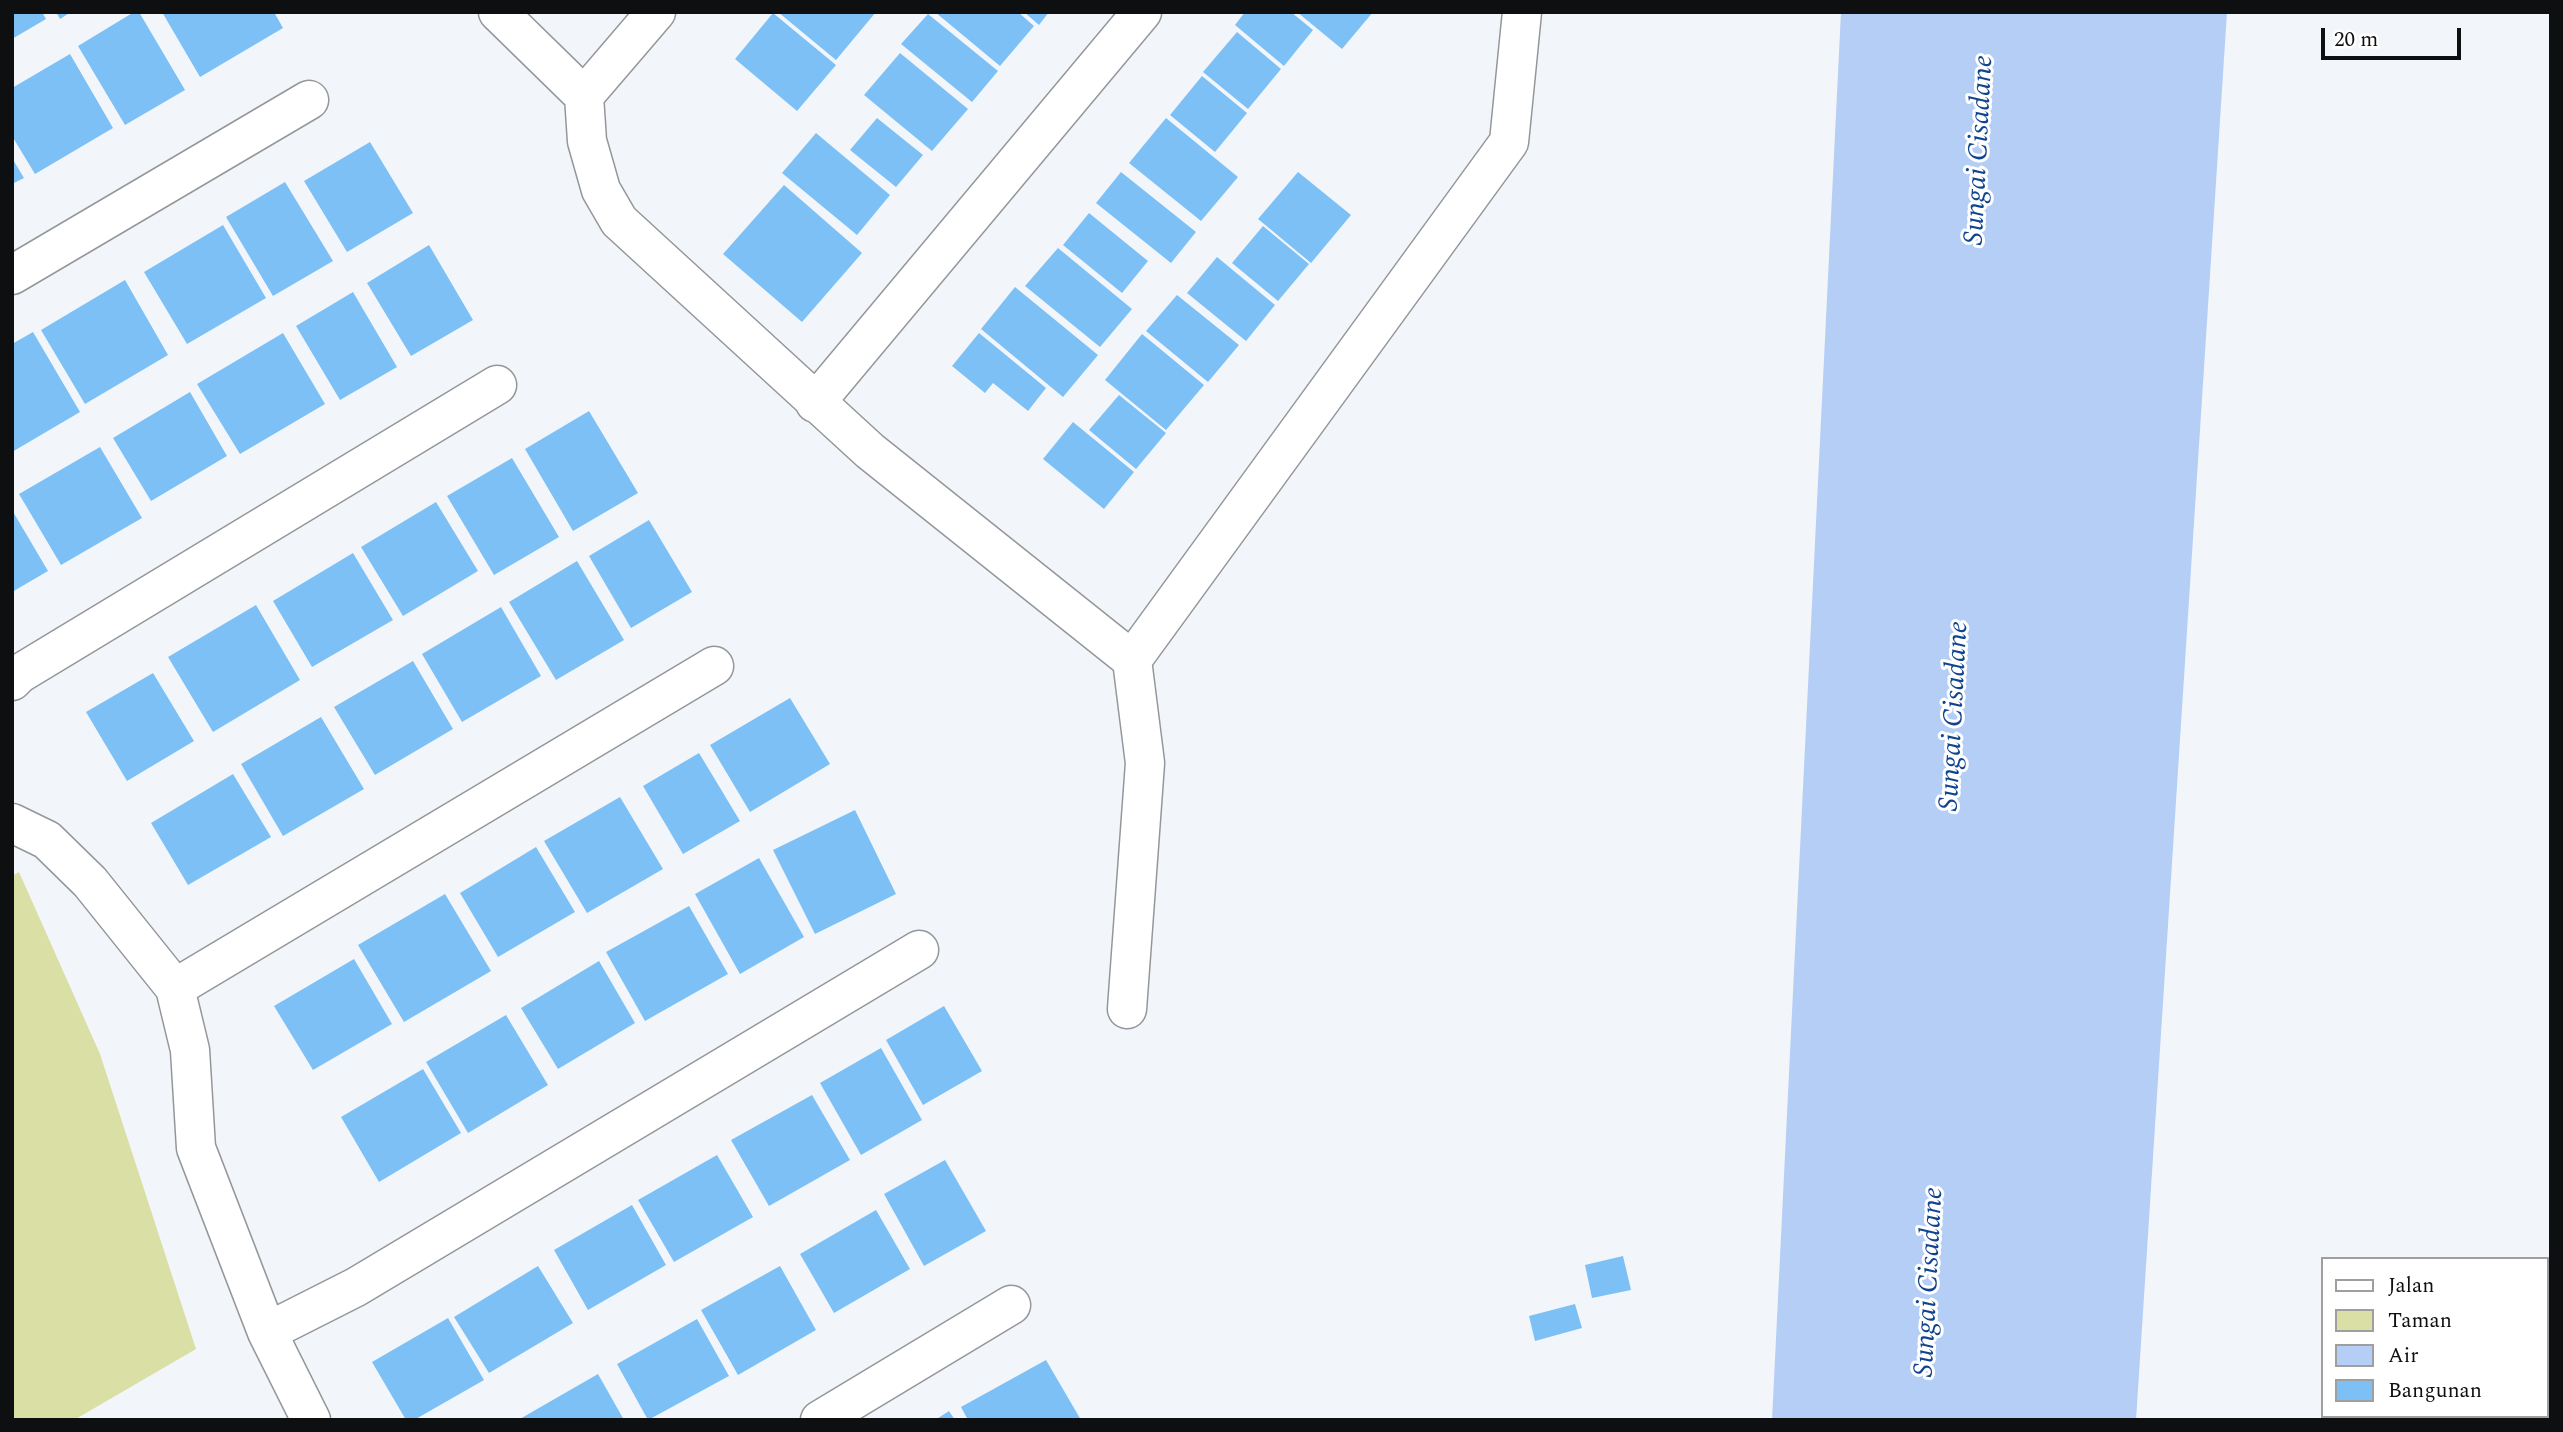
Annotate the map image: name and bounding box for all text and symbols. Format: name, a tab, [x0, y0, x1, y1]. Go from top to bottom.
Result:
scale bar	[2325, 14, 2465, 58]
text: 20 m	[2334, 24, 2378, 56]
water label: Sungai Cisadane	[1959, 54, 2003, 246]
water label: Sungai Cisadane	[1934, 620, 1978, 812]
water label: Sungai Cisadane	[1909, 1186, 1953, 1378]
legend	[2322, 1257, 2549, 1418]
text: Jalan	[2388, 1270, 2434, 1302]
text: Taman	[2388, 1305, 2452, 1337]
text: Air	[2388, 1340, 2419, 1372]
text: Bangunan	[2388, 1375, 2482, 1407]

